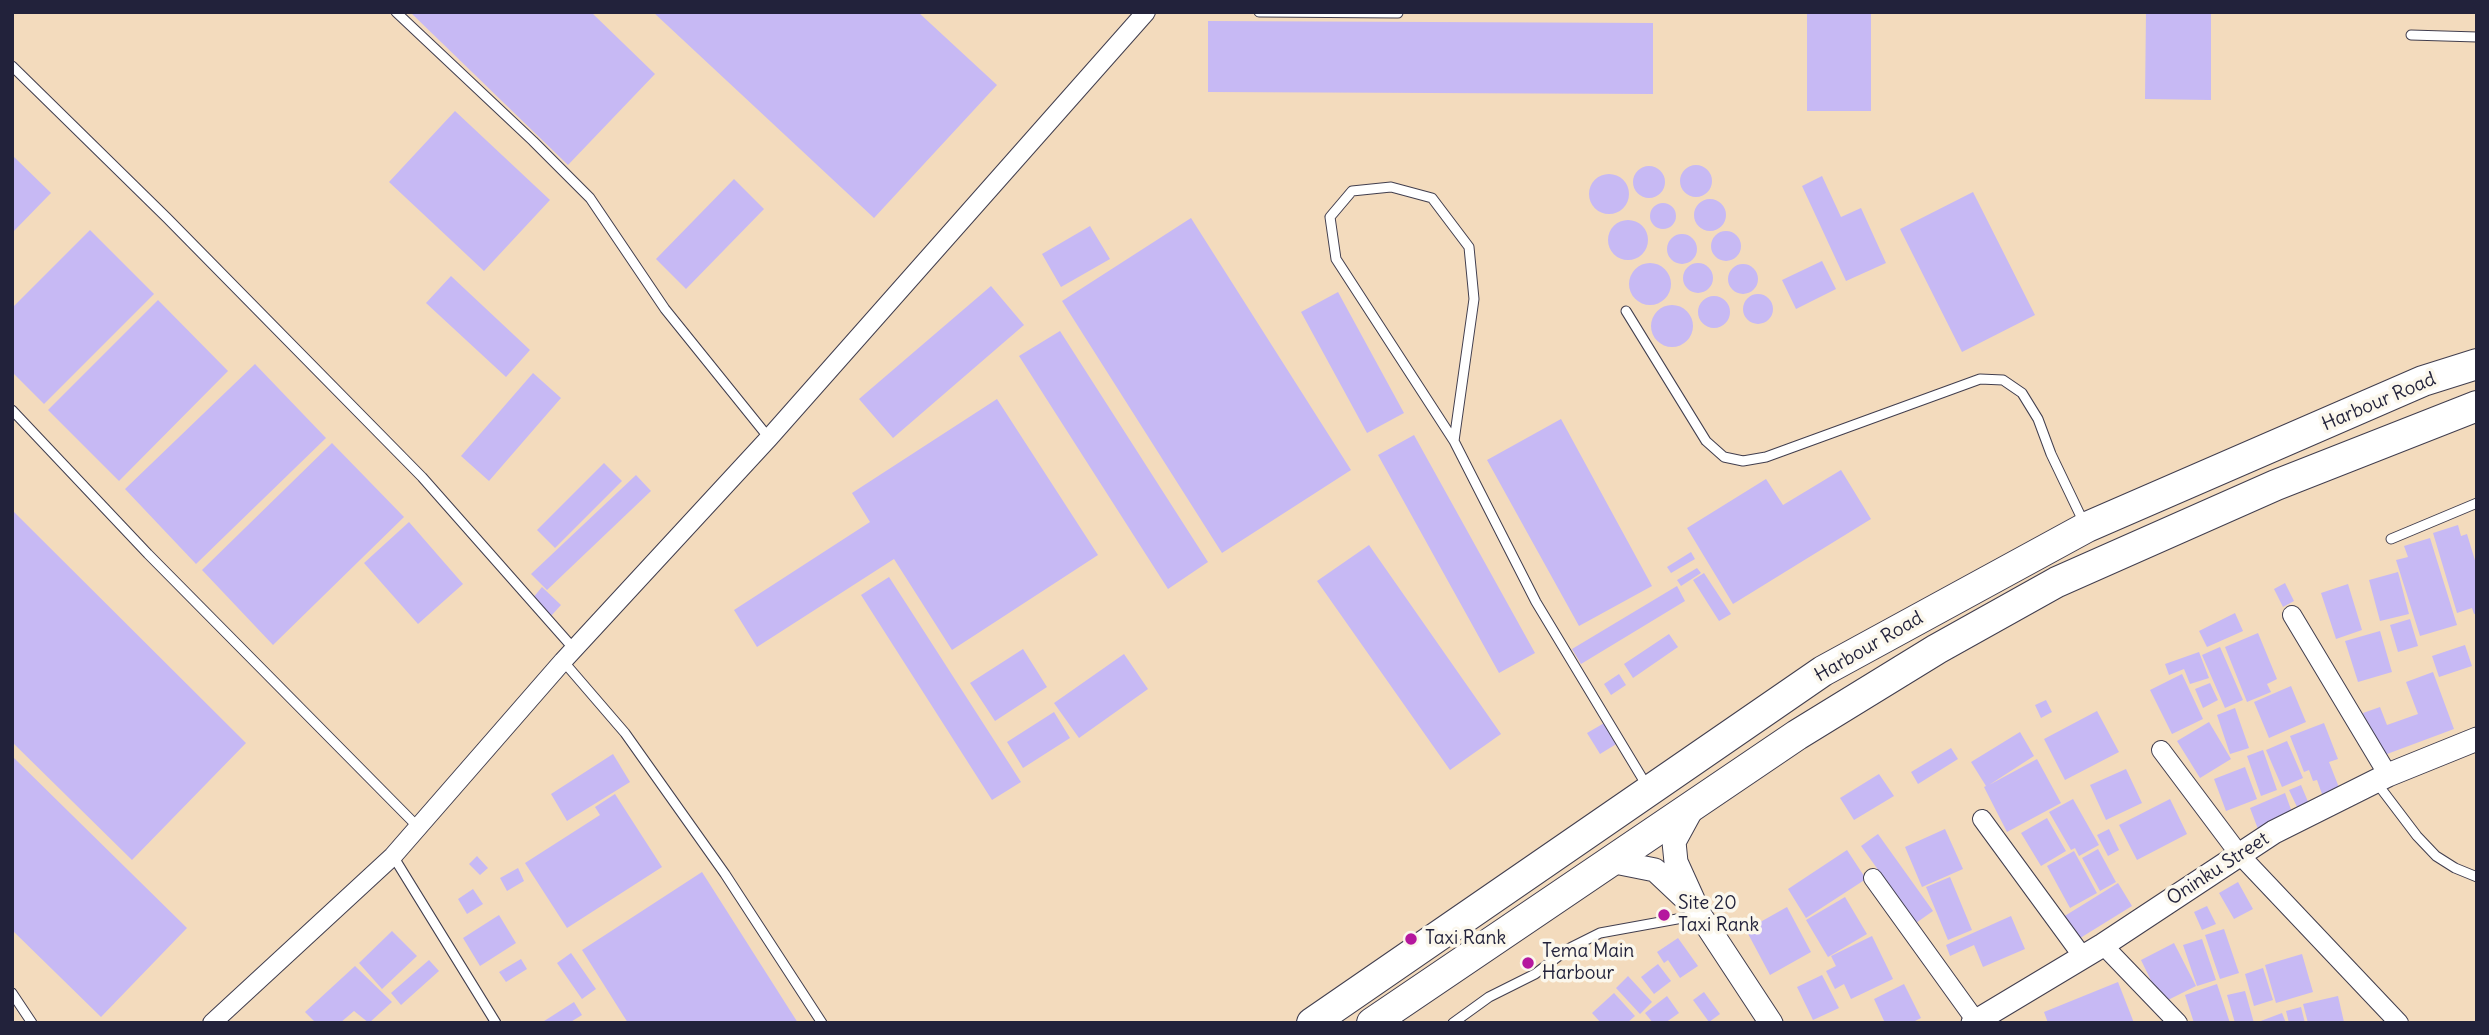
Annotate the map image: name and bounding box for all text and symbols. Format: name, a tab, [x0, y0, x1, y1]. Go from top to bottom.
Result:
street label: Harbour Road	[2319, 368, 2439, 436]
street label: Harbour Road	[1811, 607, 1927, 687]
street label: Oninku Street	[2163, 828, 2273, 910]
place label: Site 20 Taxi Rank	[1678, 893, 1759, 937]
marker: Site 20 Taxi Rank	[1656, 907, 1672, 923]
place label: Taxi Rank	[1425, 928, 1506, 950]
marker: Taxi Rank	[1403, 931, 1419, 947]
place label: Tema Main Harbour	[1542, 941, 1634, 985]
marker: Tema Main Harbour	[1520, 955, 1536, 971]

